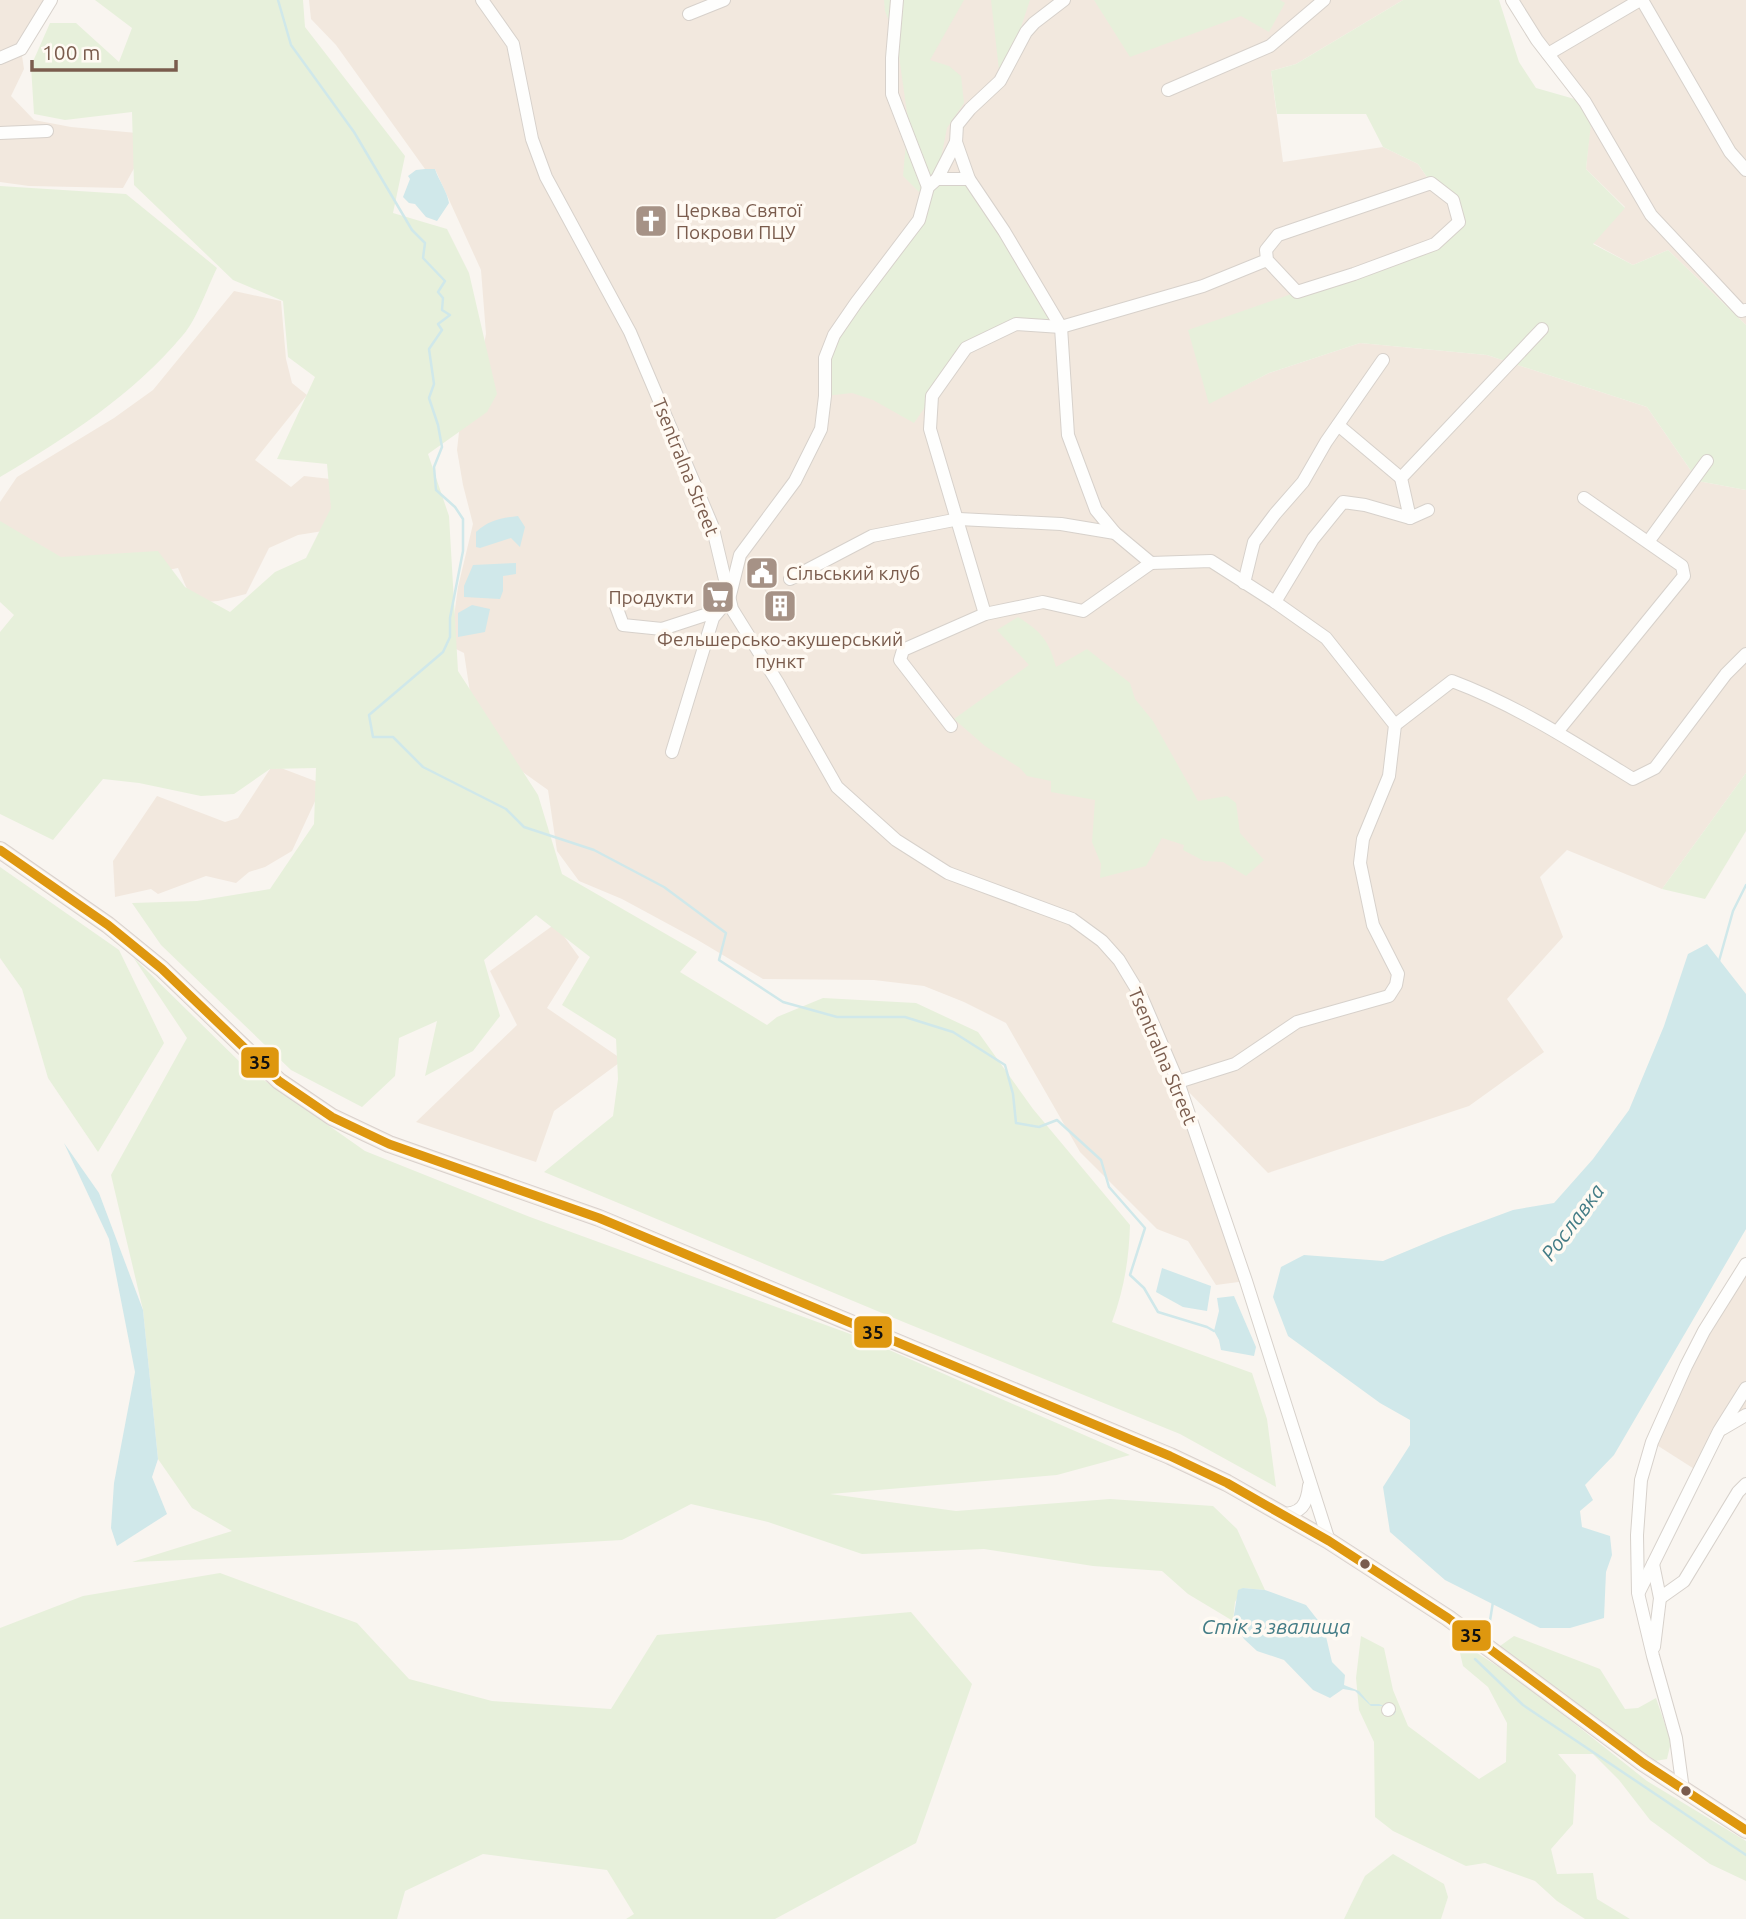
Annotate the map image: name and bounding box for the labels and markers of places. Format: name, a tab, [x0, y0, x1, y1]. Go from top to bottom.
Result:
place label: Церква Святої Покрови ПЦУ	[676, 199, 802, 243]
church icon: Церква Святої Покрови ПЦУ	[632, 202, 670, 240]
public building icon: Сільський клуб	[743, 554, 781, 592]
place label: Сільський клуб	[786, 562, 920, 584]
supermarket icon: Продукти	[699, 578, 737, 616]
place label: Продукти	[608, 586, 694, 608]
building icon: Фельшерсько-акушерський пункт	[761, 587, 799, 625]
place label: Фельшерсько-акушерський пункт	[657, 628, 903, 672]
unlabelled marker	[1358, 1557, 1372, 1571]
unlabelled marker	[1679, 1784, 1693, 1798]

